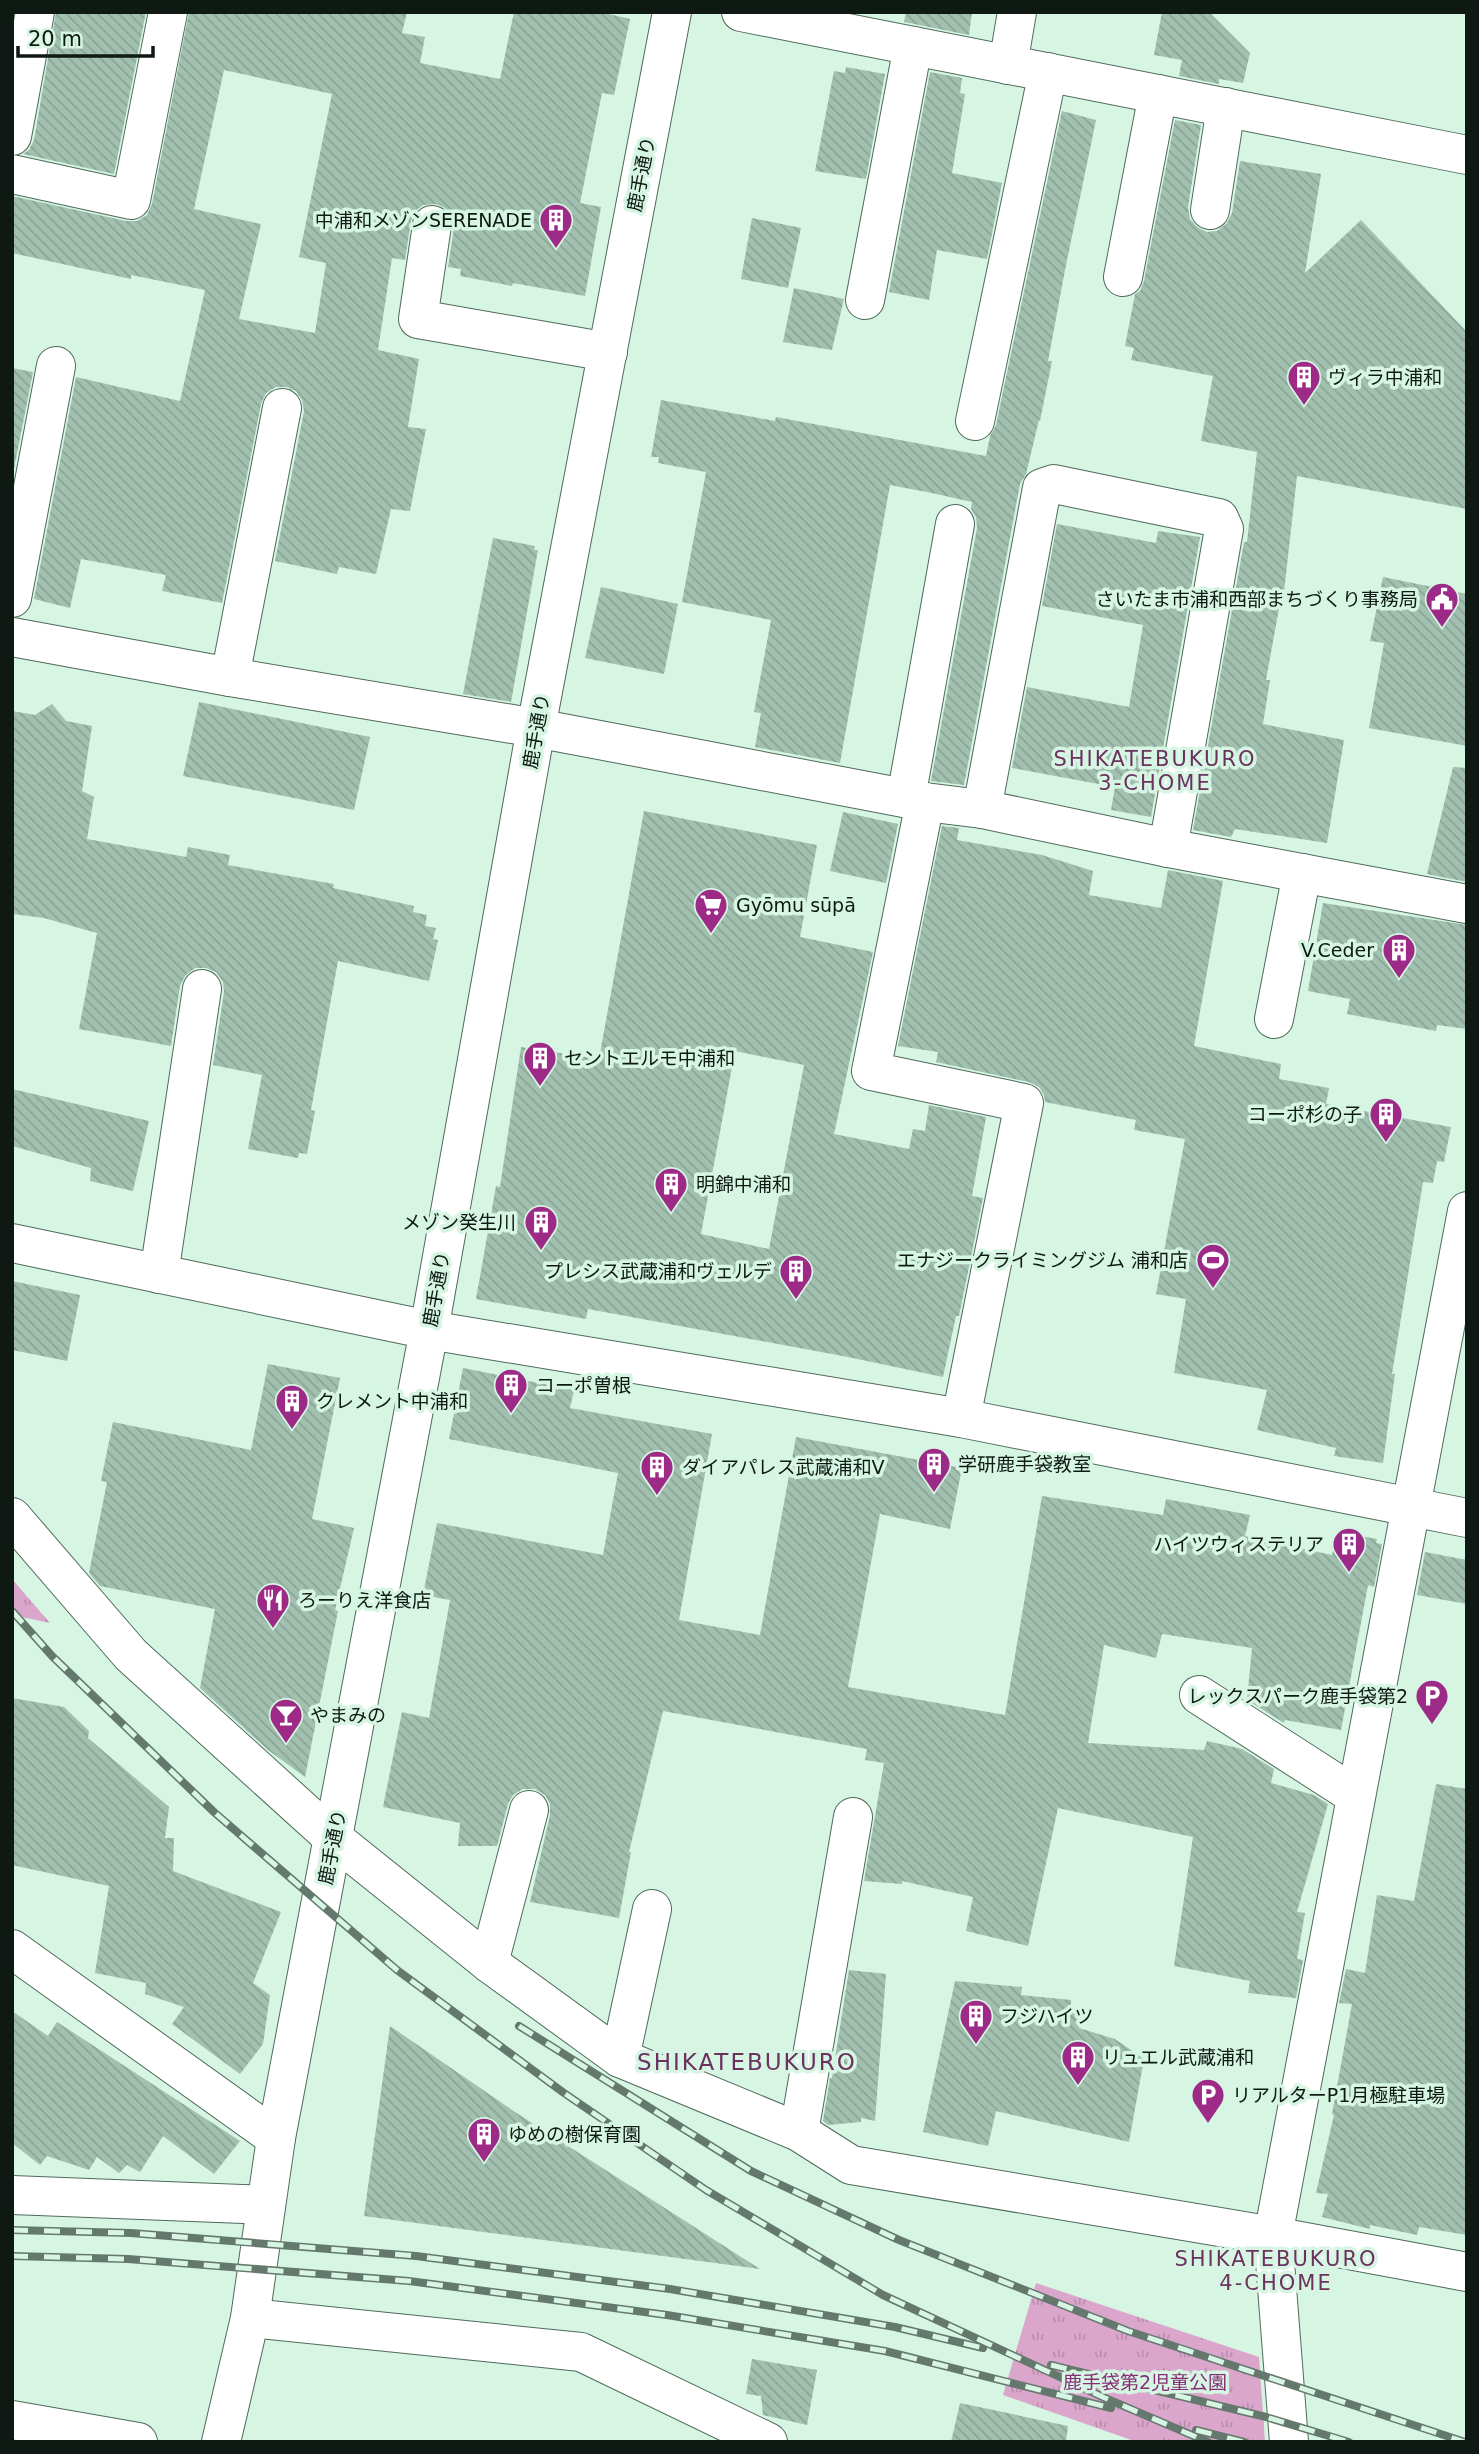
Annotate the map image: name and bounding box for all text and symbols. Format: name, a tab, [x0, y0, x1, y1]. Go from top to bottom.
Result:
scale bar	[18, 14, 152, 58]
text: 20 m	[28, 27, 82, 51]
street label: 鹿手通り	[623, 135, 659, 213]
building icon: 中浦和メゾンSERENADE	[537, 201, 575, 250]
place label: 中浦和メゾンSERENADE	[315, 209, 532, 231]
building icon: ヴィラ中浦和	[1285, 358, 1323, 407]
place label: ヴィラ中浦和	[1328, 366, 1442, 388]
public building icon: さいたま市浦和西部まちづくり事務局	[1423, 580, 1461, 629]
place label: さいたま市浦和西部まちづくり事務局	[1096, 588, 1418, 610]
street label: 鹿手通り	[519, 692, 553, 770]
district label: SHIKATEBUKURO 3-CHOME	[1053, 747, 1257, 795]
supermarket icon: Gyōmu sūpā	[692, 886, 730, 935]
place label: Gyōmu sūpā	[736, 894, 856, 916]
building icon: V.Ceder	[1380, 931, 1418, 980]
place label: V.Ceder	[1301, 939, 1374, 961]
building icon: セントエルモ中浦和	[521, 1039, 559, 1088]
place label: セントエルモ中浦和	[564, 1047, 735, 1069]
building icon: コーポ杉の子	[1367, 1095, 1405, 1144]
place label: コーポ杉の子	[1248, 1103, 1362, 1125]
building icon: 明錦中浦和	[652, 1165, 690, 1214]
place label: 明錦中浦和	[696, 1173, 791, 1195]
building icon: メゾン癸生川	[522, 1203, 560, 1252]
place label: メゾン癸生川	[402, 1211, 516, 1233]
sports icon: エナジークライミングジム 浦和店	[1194, 1241, 1232, 1290]
place label: エナジークライミングジム 浦和店	[897, 1249, 1188, 1271]
street label: 鹿手通り	[419, 1250, 453, 1328]
building icon: プレシス武蔵浦和ヴェルデ	[777, 1252, 815, 1301]
place label: プレシス武蔵浦和ヴェルデ	[544, 1260, 772, 1282]
building icon: コーポ曽根	[492, 1366, 530, 1415]
place label: コーポ曽根	[536, 1374, 631, 1396]
building icon: クレメント中浦和	[273, 1382, 311, 1431]
place label: クレメント中浦和	[316, 1390, 468, 1412]
building icon: 学研鹿手袋教室	[915, 1445, 953, 1494]
building icon: ダイアパレス武蔵浦和Ⅴ	[638, 1448, 676, 1497]
place label: 学研鹿手袋教室	[958, 1453, 1091, 1475]
place label: ダイアパレス武蔵浦和Ⅴ	[682, 1456, 885, 1478]
building icon: ハイツウィステリア	[1330, 1525, 1368, 1574]
place label: ハイツウィステリア	[1153, 1533, 1324, 1555]
restaurant icon: ろーりえ洋食店	[254, 1581, 292, 1630]
place label: ろーりえ洋食店	[298, 1589, 431, 1611]
parking icon: レックスパーク鹿手袋第2	[1413, 1677, 1451, 1726]
place label: レックスパーク鹿手袋第2	[1187, 1685, 1408, 1707]
bar icon: やまみの	[267, 1696, 305, 1745]
place label: やまみの	[310, 1704, 386, 1726]
street label: 鹿手通り	[314, 1808, 350, 1886]
building icon: フジハイツ	[957, 1997, 995, 2046]
place label: フジハイツ	[1000, 2005, 1093, 2027]
building icon: リュエル武蔵浦和	[1059, 2038, 1097, 2087]
place label: リュエル武蔵浦和	[1102, 2046, 1254, 2068]
district label: SHIKATEBUKURO	[637, 2049, 857, 2075]
parking icon: リアルターP1月極駐車場	[1189, 2076, 1227, 2125]
place label: リアルターP1月極駐車場	[1232, 2084, 1445, 2106]
building icon: ゆめの樹保育園	[465, 2115, 503, 2164]
place label: ゆめの樹保育園	[508, 2123, 641, 2145]
district label: SHIKATEBUKURO 4-CHOME	[1174, 2247, 1378, 2295]
park label: 鹿手袋第2児童公園	[1063, 2371, 1227, 2393]

